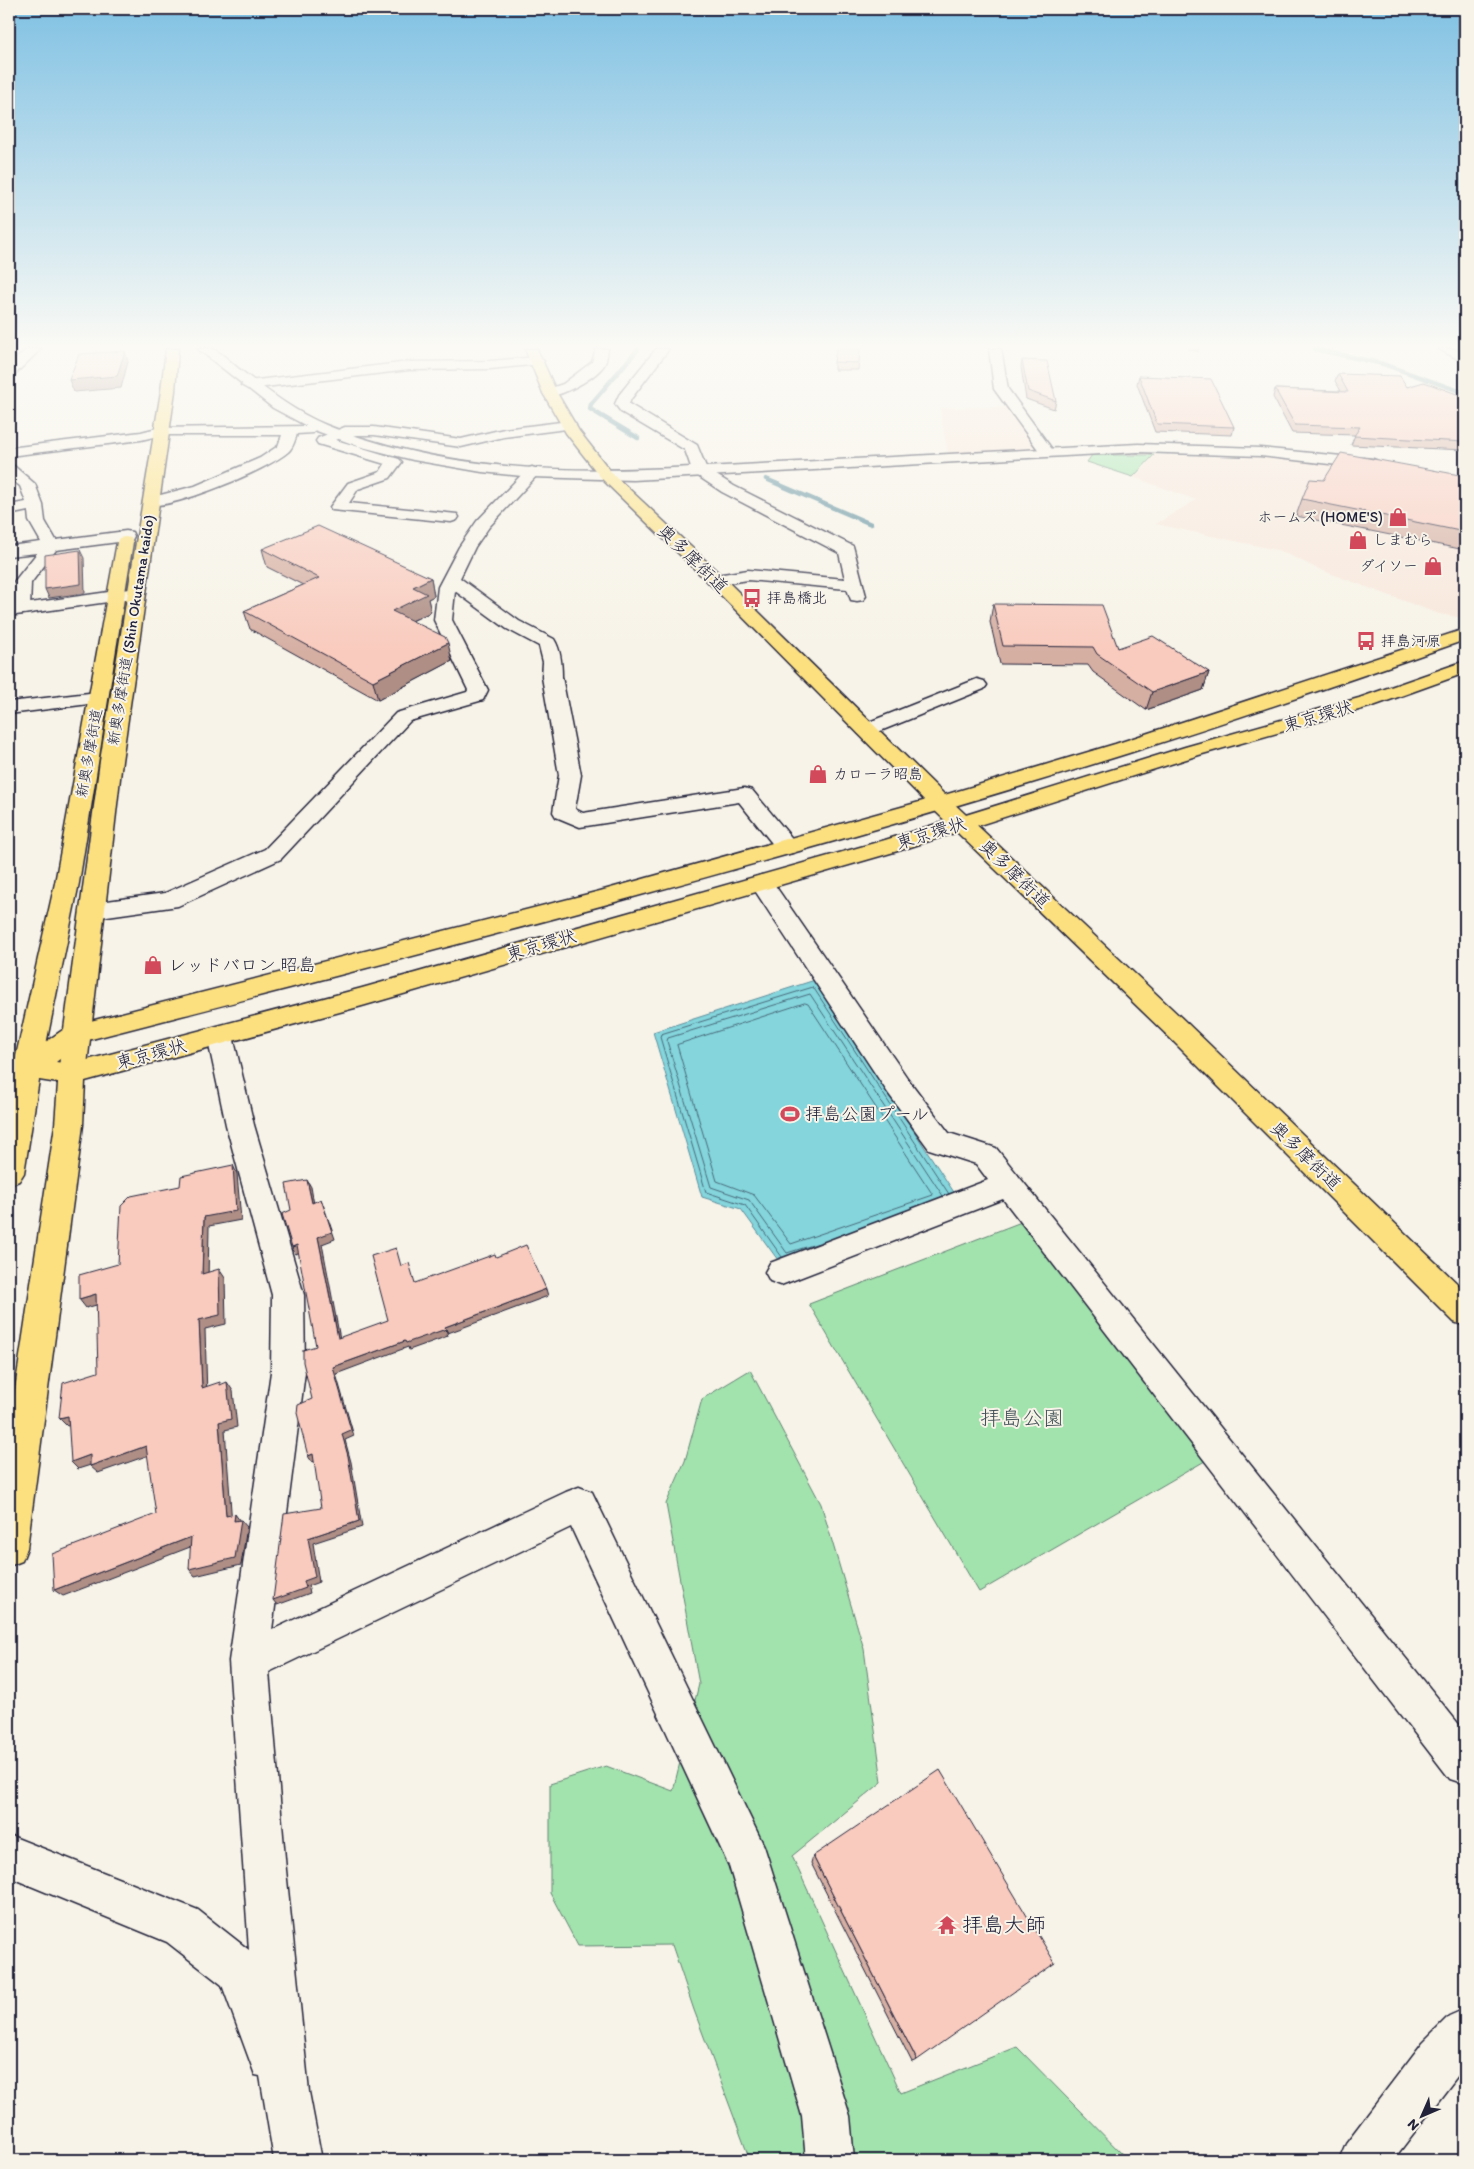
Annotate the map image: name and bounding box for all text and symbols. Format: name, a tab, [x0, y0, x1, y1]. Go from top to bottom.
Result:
shop icon: ホームズ (HOME'S)	[1387, 506, 1409, 528]
place label: ホームズ (HOME'S)	[1257, 508, 1383, 526]
street label: 新奥多摩街道 (Shin Okutama kaido)	[104, 513, 158, 747]
street label: 奥多摩街道	[653, 520, 733, 598]
shop icon: しまむら	[1347, 529, 1369, 551]
place label: しまむら	[1373, 531, 1433, 549]
shop icon: ダイソー	[1422, 555, 1444, 577]
place label: ダイソー	[1359, 557, 1418, 575]
bus stop icon: 拝島橋北	[741, 587, 763, 609]
place label: 拝島橋北	[767, 589, 827, 607]
bus stop icon: 拝島河原	[1355, 630, 1377, 652]
place label: 拝島河原	[1381, 632, 1441, 650]
street label: 東京環状	[1280, 696, 1356, 736]
street label: 新奥多摩街道	[72, 707, 106, 799]
shop icon: カローラ昭島	[807, 763, 829, 785]
place label: カローラ昭島	[833, 765, 923, 783]
street label: 東京環状	[893, 812, 969, 854]
street label: 奥多摩街道	[975, 835, 1055, 913]
street label: 東京環状	[503, 925, 579, 965]
shop icon: レッドバロン 昭島	[142, 954, 164, 976]
place label: レッドバロン 昭島	[168, 954, 316, 976]
street label: 東京環状	[113, 1034, 189, 1074]
sports icon: 拝島公園プール	[779, 1103, 801, 1125]
place label: 拝島公園プール	[805, 1103, 929, 1125]
street label: 奥多摩街道	[1266, 1117, 1346, 1195]
park label: 拝島公園	[980, 1405, 1064, 1430]
place label: 拝島大師	[962, 1912, 1046, 1937]
temple icon: 拝島大師	[936, 1914, 958, 1936]
north arrow	[1396, 2092, 1446, 2142]
text: N	[1404, 2115, 1423, 2134]

